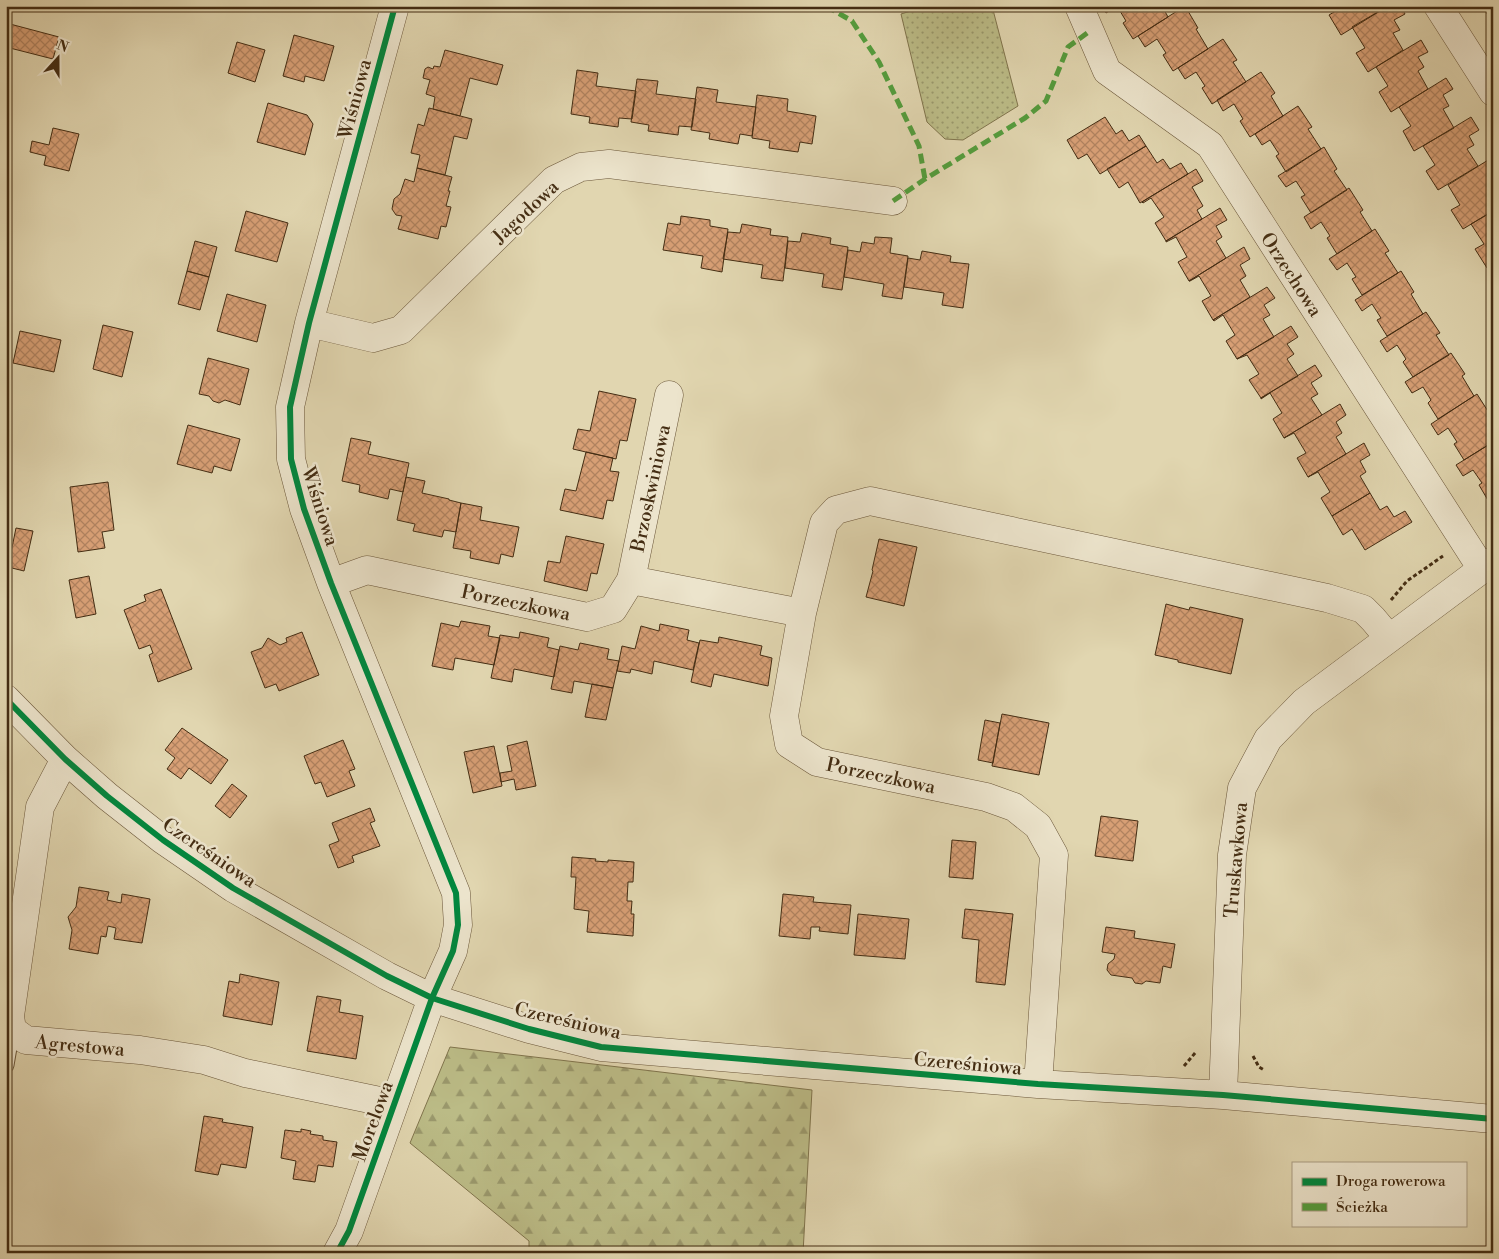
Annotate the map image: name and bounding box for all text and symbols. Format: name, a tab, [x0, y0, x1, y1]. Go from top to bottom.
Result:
north arrow	[32, 32, 82, 82]
text: N	[54, 36, 71, 57]
street label: Wiśniowa	[333, 56, 377, 143]
street label: Jagodowa	[487, 175, 564, 249]
street label: Orzechowa	[1255, 228, 1327, 322]
street label: Brzoskwiniowa	[626, 422, 676, 555]
street label: Wiśniowa	[296, 463, 344, 549]
street label: Porzeczkowa	[459, 580, 573, 626]
street label: Porzeczkowa	[824, 753, 938, 799]
street label: Truskawkowa	[1219, 801, 1253, 919]
street label: Czereśniowa	[158, 813, 261, 893]
street label: Czereśniowa	[512, 997, 624, 1045]
street label: Agrestowa	[33, 1030, 126, 1062]
street label: Czereśniowa	[913, 1047, 1023, 1081]
street label: Morelowa	[347, 1077, 399, 1165]
legend	[1292, 1162, 1466, 1226]
text: Droga rowerowa	[1336, 1172, 1446, 1191]
text: Ścieżka	[1336, 1197, 1388, 1217]

